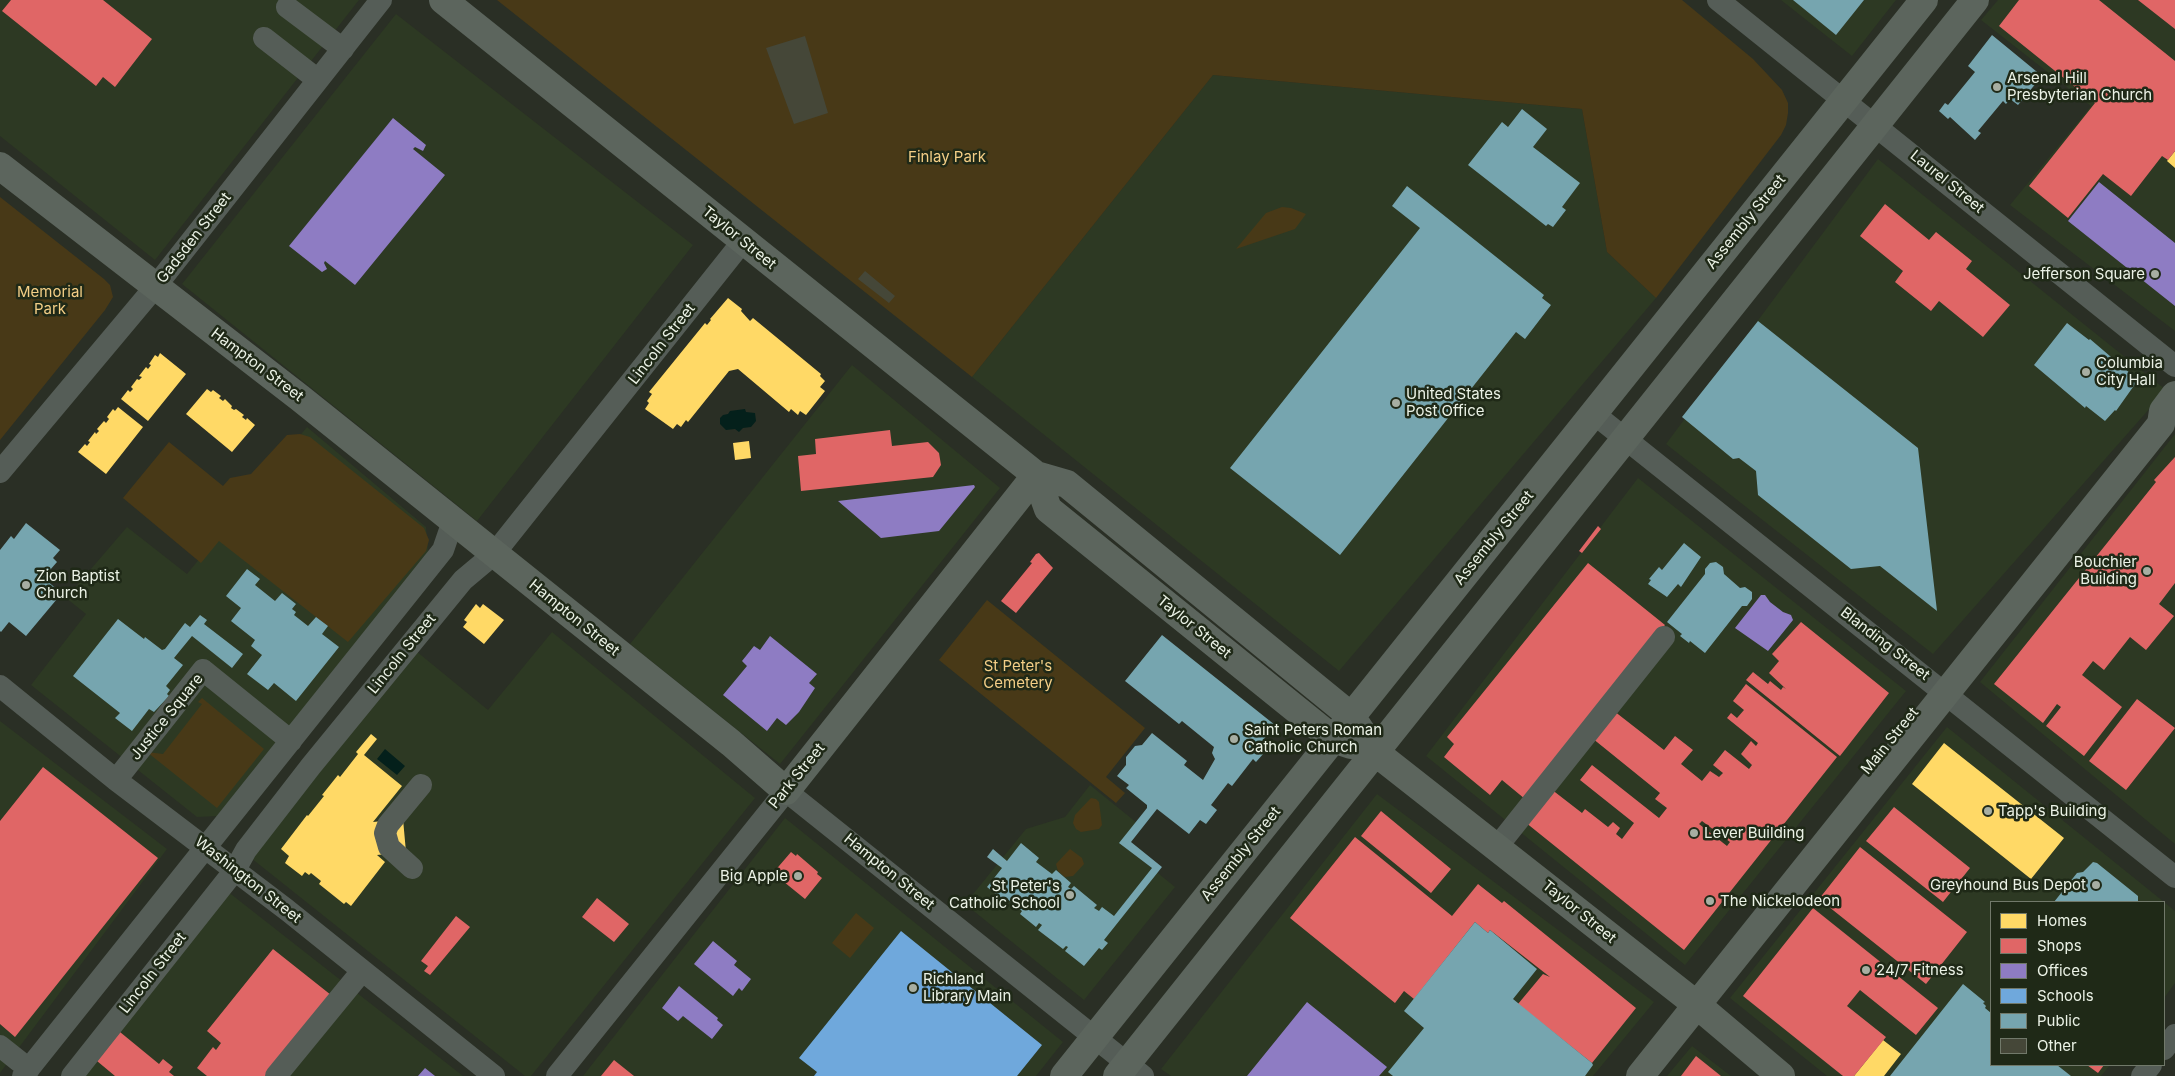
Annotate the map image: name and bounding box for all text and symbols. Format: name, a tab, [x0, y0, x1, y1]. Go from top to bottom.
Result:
place label: Arsenal Hill Presbyterian Church	[2007, 69, 2152, 104]
marker: Arsenal Hill Presbyterian Church	[1991, 81, 2003, 93]
street label: Laurel Street	[1906, 147, 1988, 217]
park label: Finlay Park	[908, 148, 986, 166]
street label: Assembly Street	[1703, 171, 1789, 273]
street label: Gadsden Street	[153, 189, 235, 287]
street label: Taylor Street	[698, 203, 780, 273]
place label: Jefferson Square	[2023, 265, 2145, 283]
marker: Jefferson Square	[2149, 268, 2161, 280]
park label: Memorial Park	[17, 283, 83, 318]
street label: Lincoln Street	[625, 300, 699, 388]
street label: Hampton Street	[207, 324, 307, 406]
place label: Columbia City Hall	[2096, 354, 2163, 389]
marker: Columbia City Hall	[2080, 366, 2092, 378]
place label: United States Post Office	[1406, 385, 1501, 420]
marker: United States Post Office	[1390, 397, 1402, 409]
street label: Assembly Street	[1451, 487, 1537, 589]
place label: Bouchier Building	[2074, 553, 2137, 588]
marker: Bouchier Building	[2141, 565, 2153, 577]
place label: Zion Baptist Church	[36, 567, 120, 602]
street label: Hampton Street	[525, 576, 623, 660]
marker: Zion Baptist Church	[20, 579, 32, 591]
street label: Taylor Street	[1153, 592, 1235, 662]
street label: Blanding Street	[1837, 604, 1933, 684]
street label: Lincoln Street	[364, 610, 440, 698]
park label: St Peter's Cemetery	[983, 657, 1053, 692]
street label: Justice Square	[127, 670, 207, 764]
street label: Main Street	[1858, 704, 1922, 778]
place label: Saint Peters Roman Catholic Church	[1244, 721, 1382, 756]
marker: Saint Peters Roman Catholic Church	[1228, 733, 1240, 745]
street label: Park Street	[765, 740, 829, 812]
place label: Tapp's Building	[1998, 802, 2107, 820]
street label: Assembly Street	[1198, 803, 1284, 905]
marker: Tapp's Building	[1982, 805, 1994, 817]
place label: Lever Building	[1704, 824, 1805, 842]
marker: Lever Building	[1688, 827, 1700, 839]
street label: Hampton Street	[840, 830, 938, 914]
street label: Washington Street	[191, 833, 305, 927]
place label: Big Apple	[720, 867, 788, 885]
marker: Big Apple	[792, 870, 804, 882]
place label: Greyhound Bus Depot	[1930, 876, 2086, 894]
place label: St Peter's Catholic School	[949, 877, 1060, 912]
street label: Taylor Street	[1538, 877, 1620, 947]
marker: Greyhound Bus Depot	[2090, 879, 2102, 891]
marker: St Peter's Catholic School	[1064, 889, 1076, 901]
place label: The Nickelodeon	[1720, 892, 1840, 910]
marker: The Nickelodeon	[1704, 895, 1716, 907]
legend	[1990, 901, 2165, 1066]
text: Homes	[2037, 911, 2087, 930]
street label: Lincoln Street	[116, 929, 190, 1017]
text: Shops	[2037, 936, 2082, 955]
place label: 24/7 Fitness	[1876, 961, 1964, 979]
text: Offices	[2037, 961, 2088, 980]
marker: 24/7 Fitness	[1860, 964, 1872, 976]
place label: Richland Library Main	[923, 970, 1011, 1005]
marker: Richland Library Main	[907, 982, 919, 994]
text: Schools	[2037, 986, 2094, 1005]
text: Public	[2037, 1011, 2080, 1030]
text: Other	[2037, 1036, 2077, 1055]

